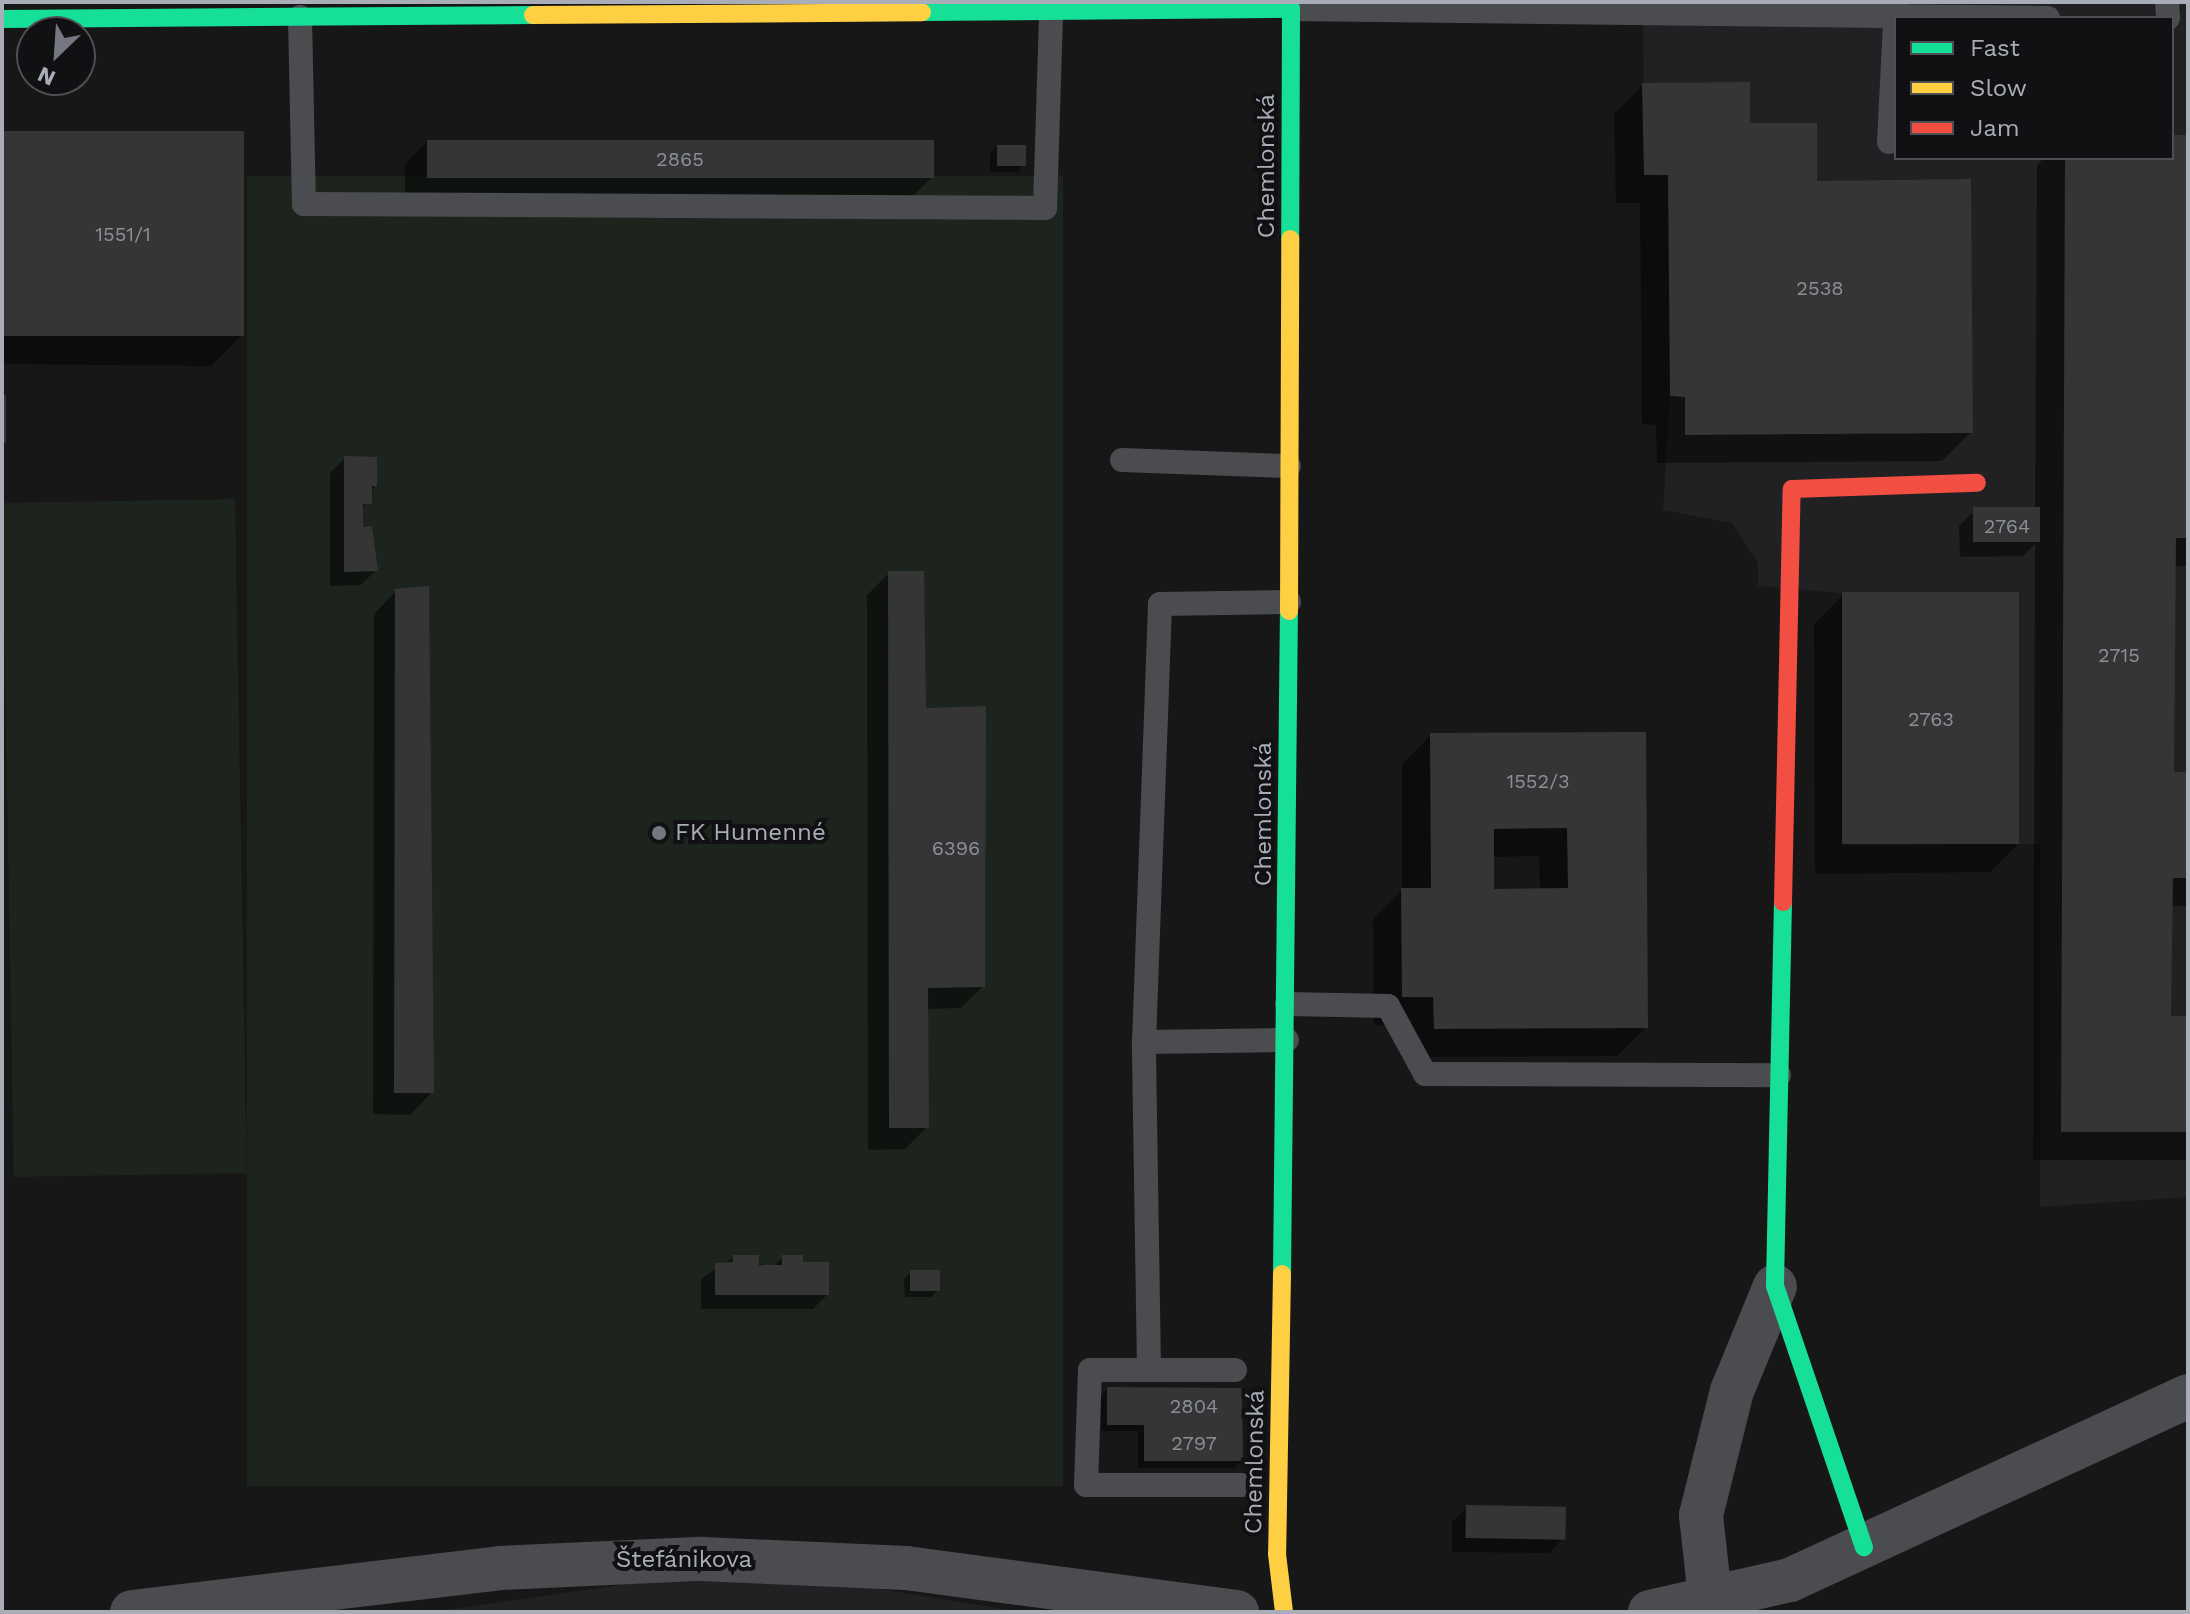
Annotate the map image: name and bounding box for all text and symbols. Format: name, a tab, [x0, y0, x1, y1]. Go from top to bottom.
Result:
north arrow	[16, 16, 96, 96]
legend	[1894, 16, 2174, 160]
text: Fast	[1970, 34, 2020, 62]
text: N	[34, 62, 59, 91]
text: Slow	[1970, 74, 2027, 102]
street label: Chemlonská	[1253, 94, 1281, 238]
text: Jam	[1970, 114, 2020, 142]
house number: 2865	[656, 147, 704, 171]
house number: 1551/1	[95, 222, 151, 246]
house number: 2538	[1796, 276, 1844, 300]
house number: 2764	[1984, 514, 2030, 538]
house number: 2715	[2098, 643, 2140, 667]
house number: 2763	[1908, 707, 1954, 731]
street label: Chemlonská	[1250, 742, 1278, 886]
house number: 1552/3	[1506, 769, 1570, 793]
place label: FK Humenné	[675, 819, 826, 847]
marker: FK Humenné	[650, 824, 668, 842]
house number: 6396	[932, 836, 980, 860]
street label: Chemlonská	[1239, 1390, 1271, 1534]
house number: 2804	[1170, 1394, 1218, 1418]
house number: 2797	[1171, 1431, 1217, 1455]
street label: Štefánikova	[616, 1546, 752, 1574]

